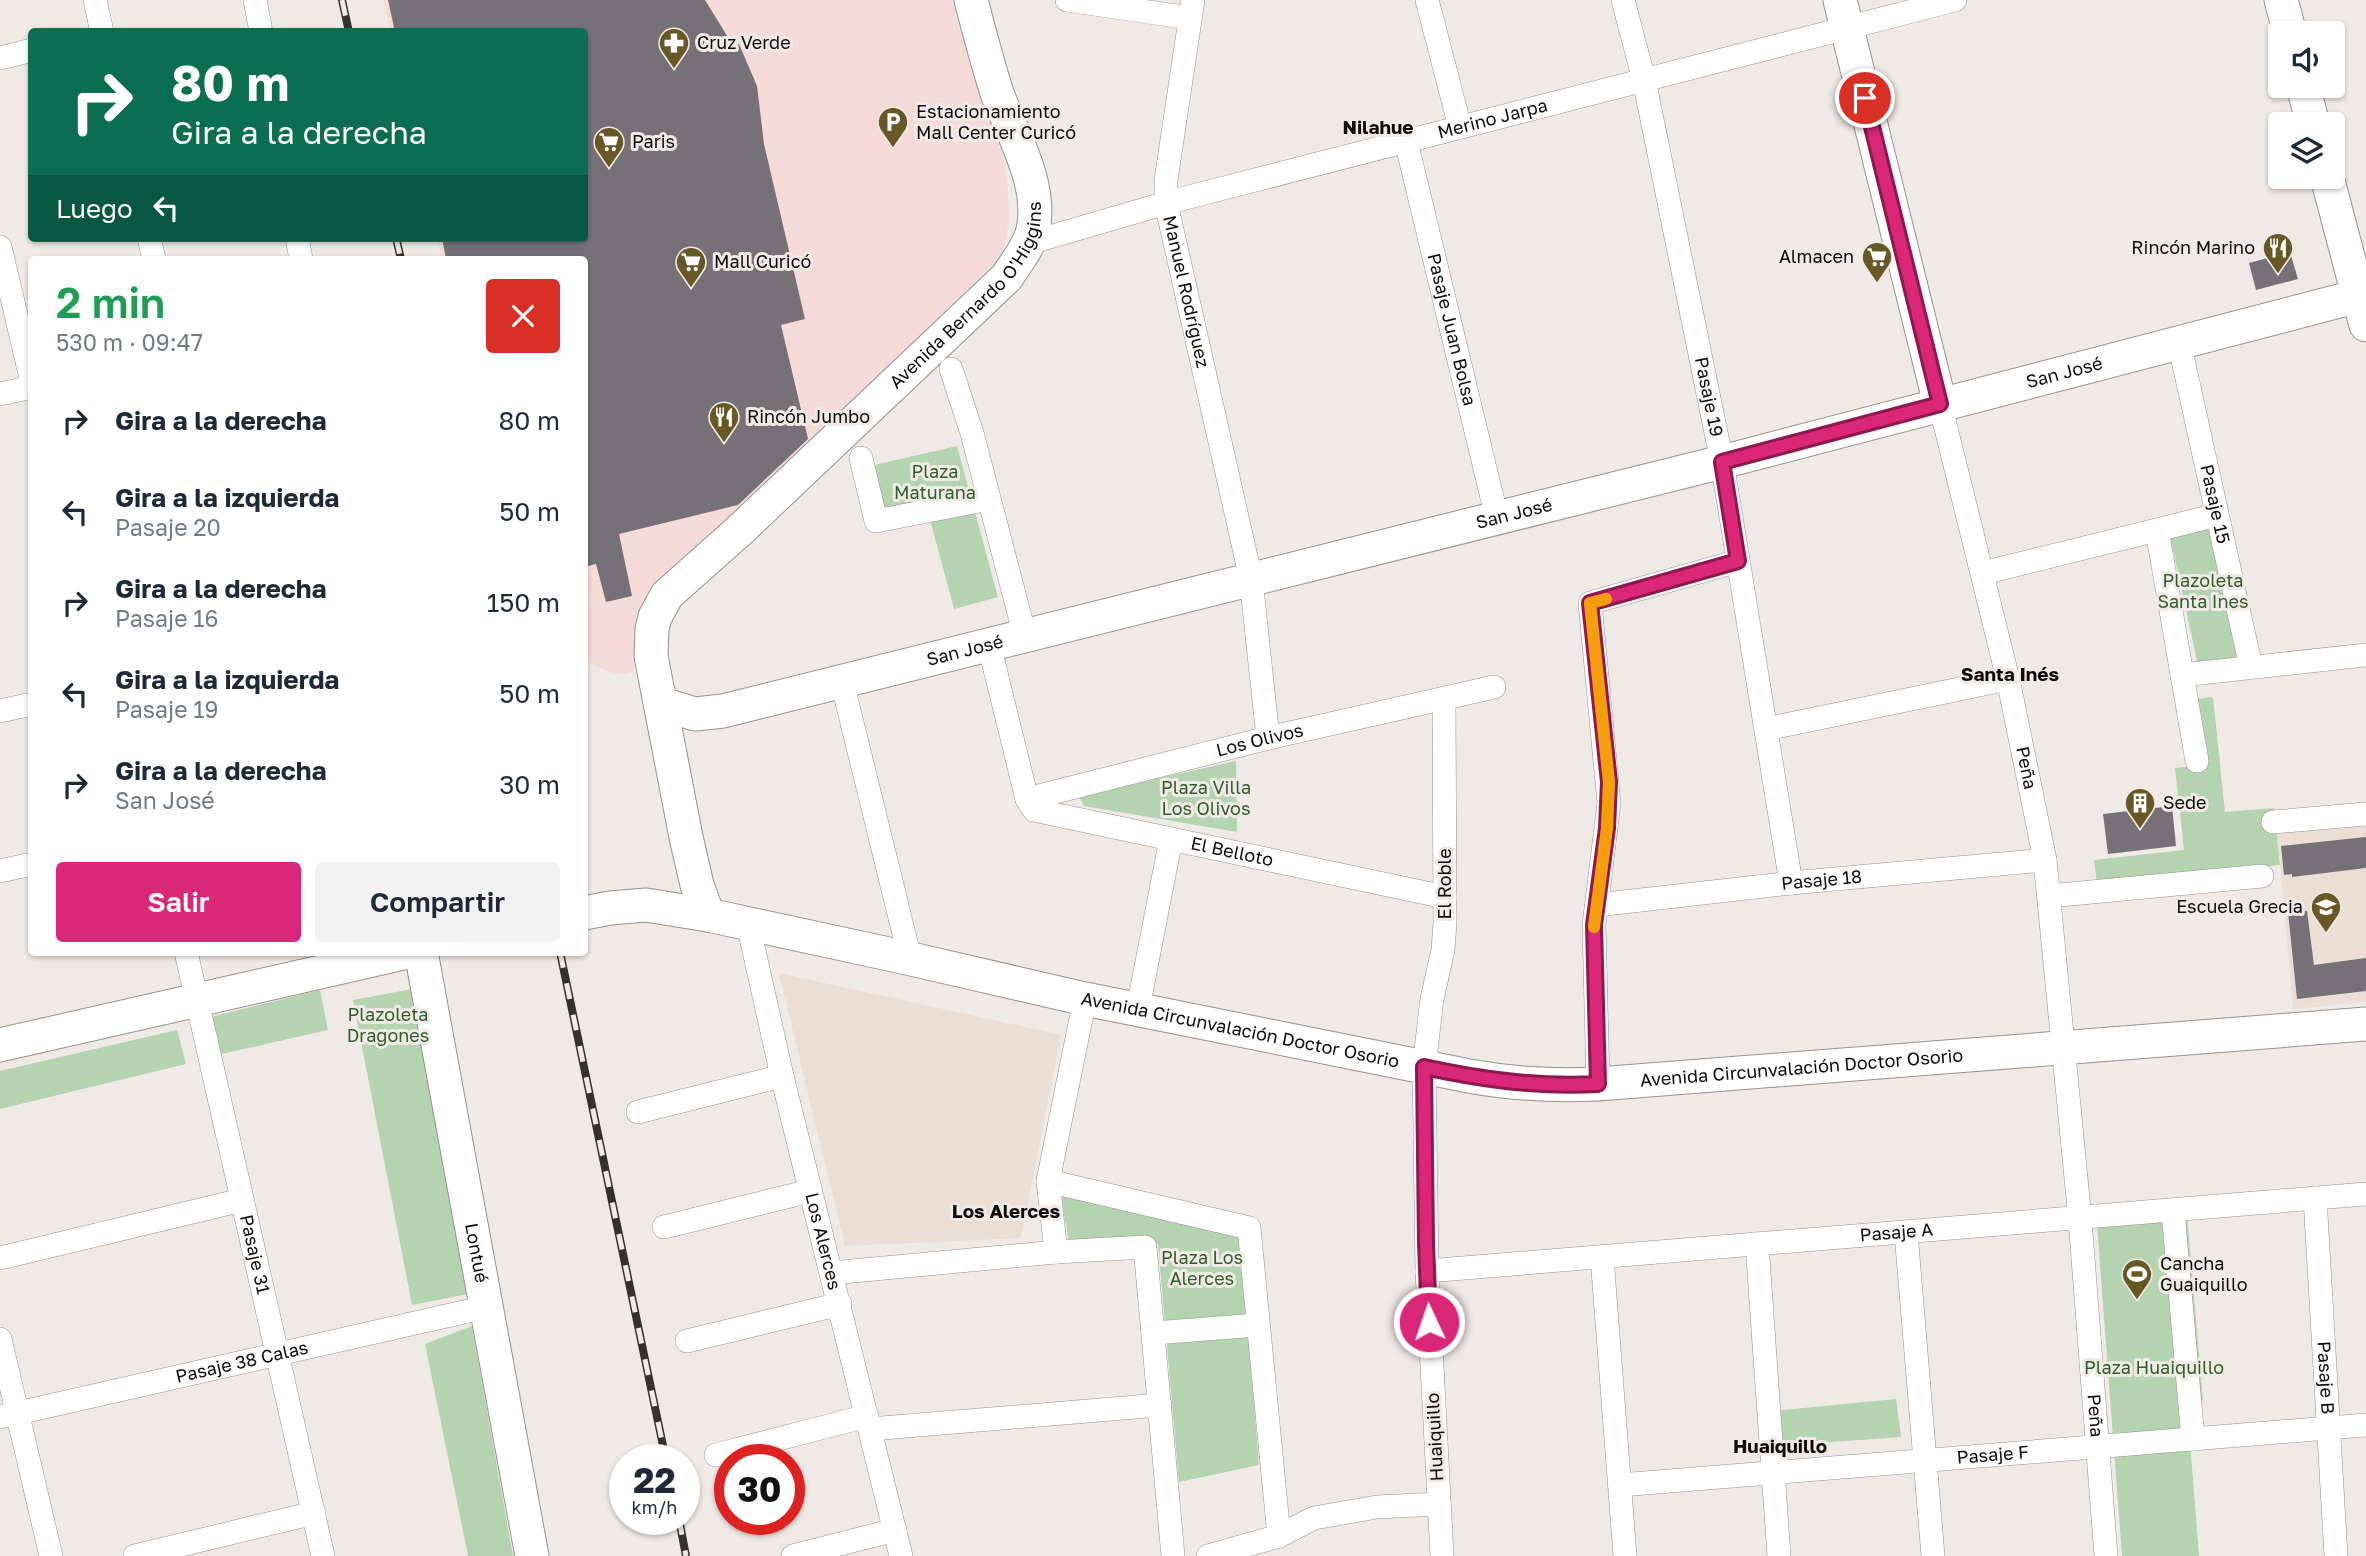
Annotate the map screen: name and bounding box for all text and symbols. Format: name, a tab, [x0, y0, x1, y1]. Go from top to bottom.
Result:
map controls	[2268, 21, 2345, 189]
button: sound	[2268, 21, 2345, 98]
pharmacy icon: Cruz Verde	[657, 26, 691, 70]
place label: Cruz Verde	[697, 31, 791, 53]
text: 80 m	[171, 53, 289, 112]
icon: right	[56, 56, 147, 147]
pin	[1835, 68, 1895, 128]
icon: arrive	[1846, 79, 1884, 117]
street label: Merino Jarpa	[1435, 93, 1550, 143]
place label: Estacionamiento Mall Center Curicó	[916, 100, 1076, 143]
parking icon: Estacionamiento Mall Center Curicó	[876, 105, 910, 149]
button: layers	[2268, 112, 2345, 189]
text: Gira a la derecha	[171, 113, 427, 151]
district label: Nilahue	[1342, 115, 1414, 138]
supermarket icon: Paris	[592, 125, 626, 169]
place label: Paris	[632, 130, 675, 152]
icon: left	[147, 189, 185, 227]
text: Luego	[56, 193, 133, 224]
street label: Avenida Bernardo O'Higgins	[884, 201, 1045, 393]
street label: Manuel Rodríguez	[1159, 213, 1215, 370]
restaurant icon: Rincón Marino	[2261, 231, 2295, 275]
place label: Rincón Marino	[2131, 236, 2255, 258]
supermarket icon: Almacen	[1860, 240, 1894, 284]
supermarket icon: Mall Curicó	[674, 245, 708, 289]
place label: Almacen	[1779, 245, 1854, 267]
place label: Mall Curicó	[714, 250, 811, 272]
street label: Pasaje Juan Bolsa	[1423, 251, 1482, 408]
text: 2 min	[56, 277, 165, 327]
button: close	[486, 279, 560, 353]
text: 530 m · 09:47	[56, 328, 203, 356]
street label: San José	[2024, 351, 2105, 392]
street label: Pasaje 19	[1691, 355, 1729, 438]
restaurant icon: Rincón Jumbo	[707, 400, 741, 444]
icon: right	[56, 402, 94, 440]
text: Gira a la derecha	[115, 405, 327, 436]
text: 80 m	[499, 405, 560, 436]
place label: Rincón Jumbo	[747, 405, 870, 427]
park label: Plaza Maturana	[894, 460, 976, 503]
street label: Pasaje 15	[2196, 462, 2235, 546]
text: Gira a la izquierda	[115, 482, 339, 513]
icon: left	[56, 493, 94, 531]
street label: San José	[1473, 493, 1554, 533]
text: 50 m	[499, 496, 560, 527]
text: Pasaje 20	[115, 513, 221, 541]
park label: Plazoleta Santa Ines	[2157, 569, 2249, 612]
text: Gira a la derecha	[115, 573, 327, 604]
icon: right	[56, 584, 94, 622]
text: 150 m	[487, 587, 560, 618]
text: Pasaje 16	[115, 604, 218, 632]
street label: San José	[924, 630, 1005, 670]
district label: Santa Inés	[1961, 662, 2060, 685]
text: Gira a la izquierda	[115, 664, 339, 695]
icon: left	[56, 675, 94, 713]
text: 50 m	[499, 678, 560, 709]
text: Pasaje 19	[115, 695, 218, 723]
street label: Los Olivos	[1214, 718, 1305, 761]
street label: Peña	[2012, 744, 2042, 791]
text: Gira a la derecha	[115, 755, 327, 786]
icon: right	[56, 766, 94, 804]
text: 30 m	[499, 769, 560, 800]
park label: Plaza Villa Los Olivos	[1161, 776, 1251, 819]
text: San José	[115, 786, 215, 814]
building icon: Sede	[2123, 786, 2157, 830]
place label: Sede	[2163, 791, 2206, 813]
street label: El Belloto	[1189, 831, 1276, 870]
street label: El Roble	[1433, 848, 1455, 920]
button: Salir	[56, 862, 301, 942]
button: Compartir	[315, 862, 560, 942]
street label: Pasaje 18	[1780, 865, 1863, 894]
school or university icon: Escuela Grecia	[2309, 890, 2343, 934]
place label: Escuela Grecia	[2176, 895, 2303, 917]
street label: Avenida Circunvalación Doctor Osorio	[1079, 987, 1401, 1072]
park label: Plazoleta Dragones	[347, 1003, 429, 1046]
street label: Avenida Circunvalación Doctor Osorio	[1639, 1044, 1964, 1091]
street label: Los Alerces	[801, 1190, 847, 1292]
district label: Los Alerces	[952, 1199, 1061, 1222]
street label: Pasaje 31	[236, 1212, 275, 1296]
street label: Pasaje A	[1859, 1218, 1934, 1245]
street label: Lontué	[461, 1221, 494, 1284]
park label: Plaza Los Alerces	[1161, 1246, 1243, 1289]
place label: Cancha Guaiquillo	[2160, 1252, 2248, 1295]
sports icon: Cancha Guaiquillo	[2120, 1257, 2154, 1301]
position arrow	[1392, 1285, 1466, 1359]
street label: Pasaje 38 Calas	[173, 1336, 310, 1387]
street label: Pasaje B	[2313, 1340, 2340, 1415]
park label: Plaza Huaiquillo	[2084, 1356, 2224, 1378]
street label: Huaiquillo	[1421, 1392, 1447, 1482]
street label: Peña	[2084, 1393, 2109, 1438]
district label: Huaiquillo	[1733, 1434, 1827, 1457]
street label: Pasaje F	[1956, 1440, 2029, 1468]
speed limit sign: 30	[714, 1444, 805, 1535]
text: 22	[633, 1459, 676, 1501]
text: km/h	[632, 1496, 677, 1518]

